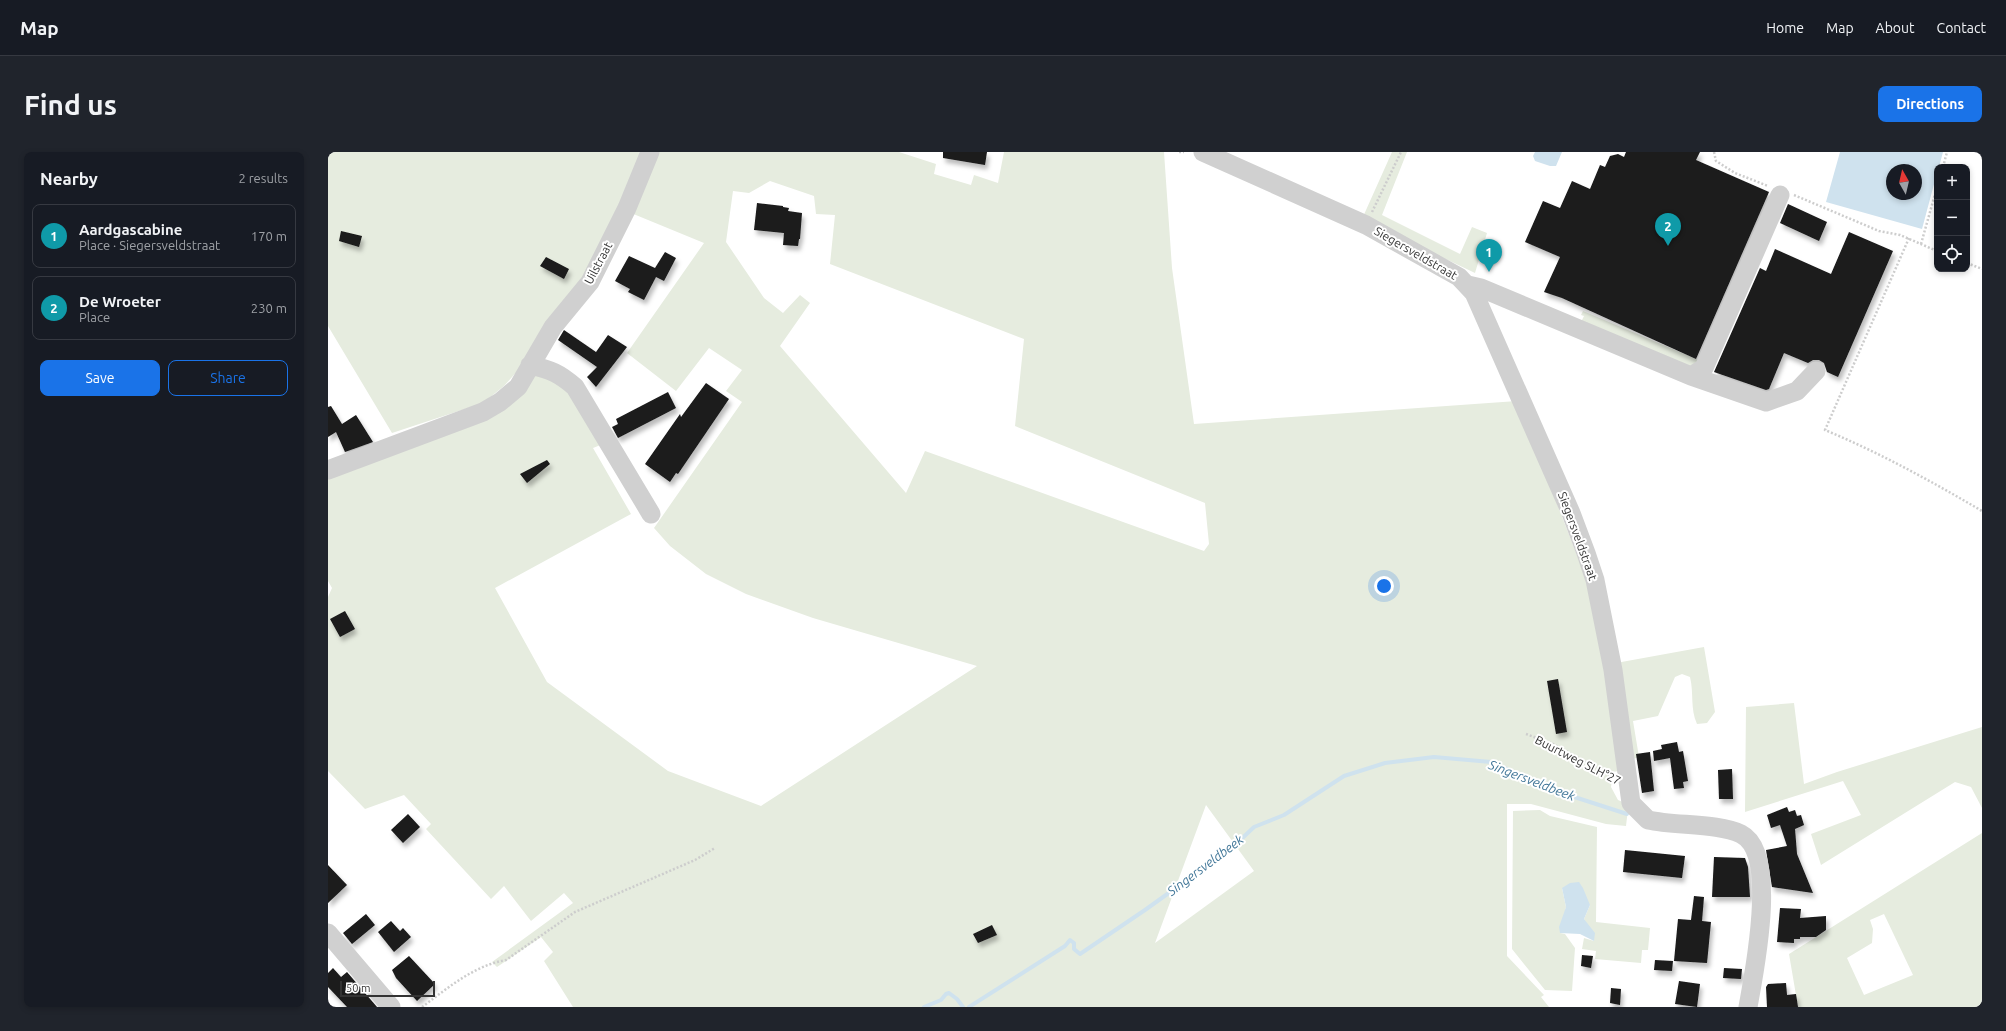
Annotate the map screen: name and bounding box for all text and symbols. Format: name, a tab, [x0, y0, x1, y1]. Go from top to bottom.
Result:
text: Map	[20, 17, 59, 39]
text: Home	[1766, 20, 1804, 36]
text: Map	[1826, 20, 1854, 36]
text: About	[1876, 20, 1915, 36]
text: Contact	[1937, 20, 1986, 36]
button: Directions	[1878, 86, 1982, 122]
text: Find us	[24, 89, 117, 120]
north arrow	[1886, 164, 1922, 200]
map controls	[1934, 164, 1970, 272]
button: +	[1934, 164, 1970, 200]
text: Nearby	[40, 169, 98, 188]
text: 2 results	[238, 171, 288, 185]
button: −	[1934, 200, 1970, 236]
pin: 2	[1655, 213, 1681, 246]
text: Aardgascabine	[79, 221, 182, 238]
street label: Siegersveldstraat	[1372, 224, 1460, 282]
text: 1	[50, 229, 58, 243]
text: 170 m	[251, 229, 287, 243]
button: locate	[1934, 236, 1970, 272]
text: Place · Siegersveldstraat	[79, 238, 220, 252]
street label: Uilstraat	[582, 239, 615, 286]
pin: 1	[1476, 239, 1502, 272]
text: De Wroeter	[79, 293, 161, 310]
text: 2	[50, 301, 58, 315]
text: 230 m	[251, 301, 287, 315]
text: Place	[79, 310, 110, 324]
button: Save	[40, 360, 160, 396]
button: Share	[168, 360, 288, 396]
street label: Siegersveldstraat	[1556, 490, 1600, 582]
your location	[1374, 576, 1394, 596]
street label: Buurtweg SLH°27	[1533, 733, 1623, 787]
water label: Singersveldbeek	[1486, 757, 1577, 803]
water label: Singersveldbeek	[1163, 832, 1246, 899]
scale bar	[340, 979, 435, 998]
text: 50 m	[346, 982, 370, 994]

